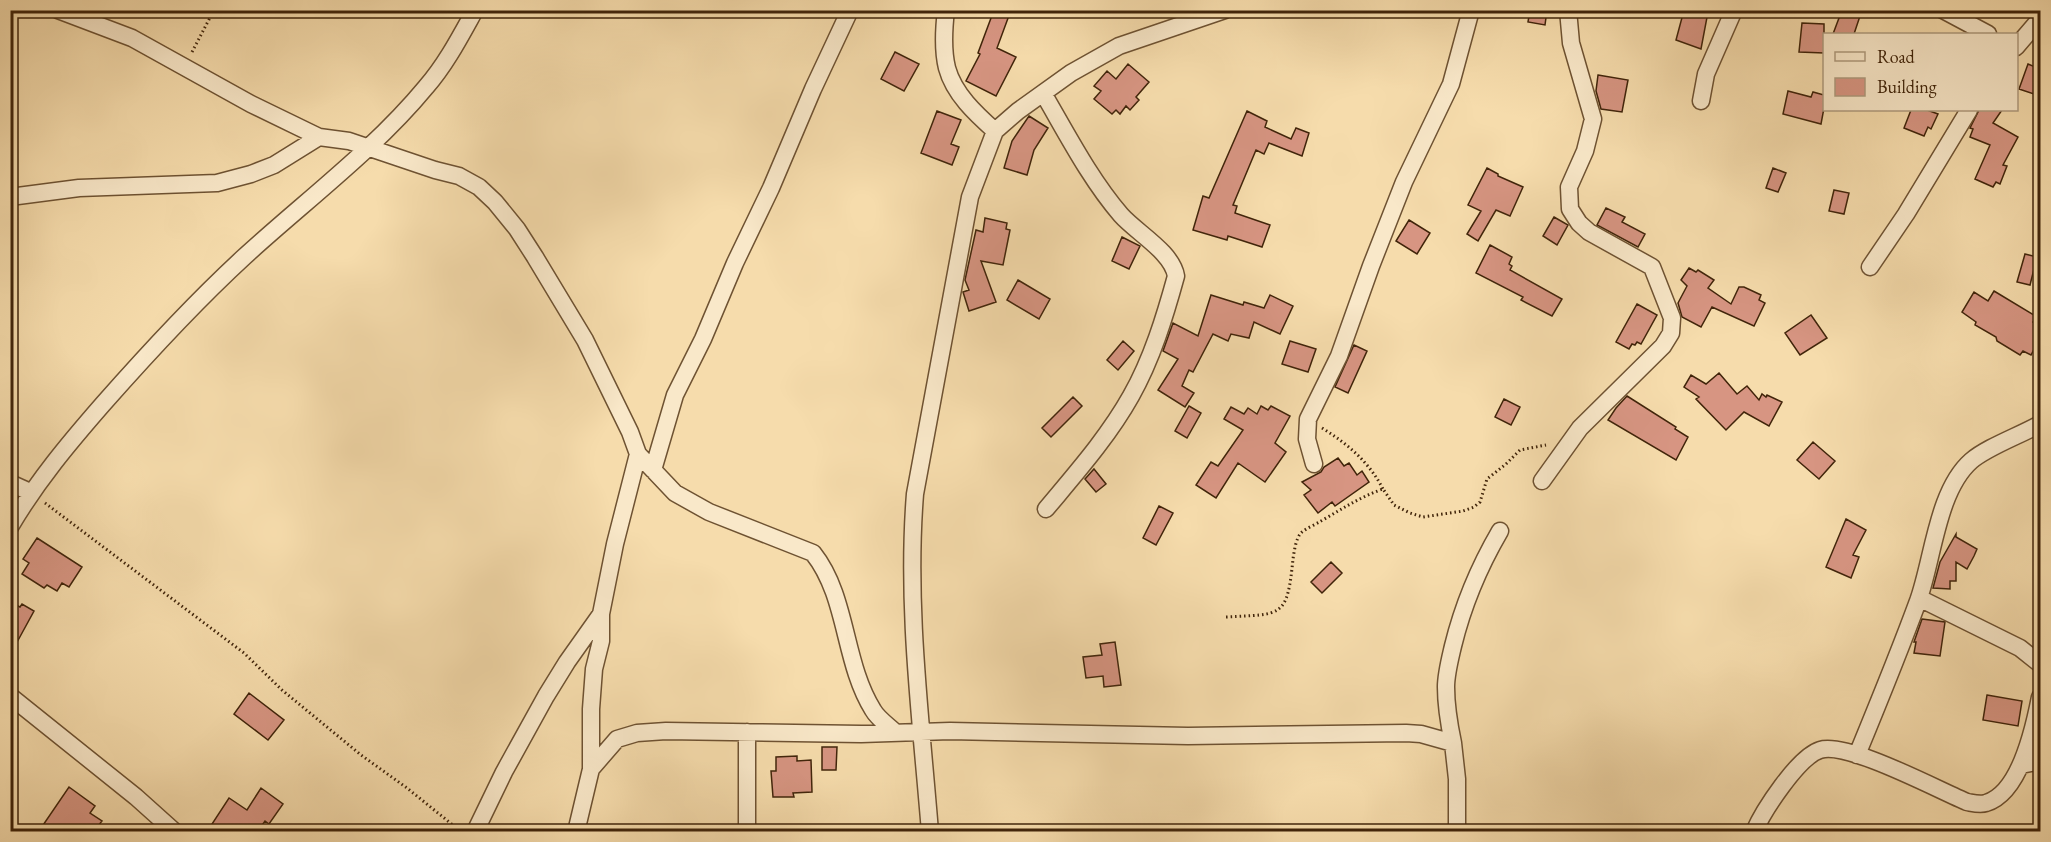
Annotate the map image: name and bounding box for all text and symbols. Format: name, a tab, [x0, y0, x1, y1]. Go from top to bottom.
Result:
legend	[1823, 33, 2018, 111]
text: Road	[1877, 45, 1916, 68]
text: Building	[1877, 75, 1937, 98]

